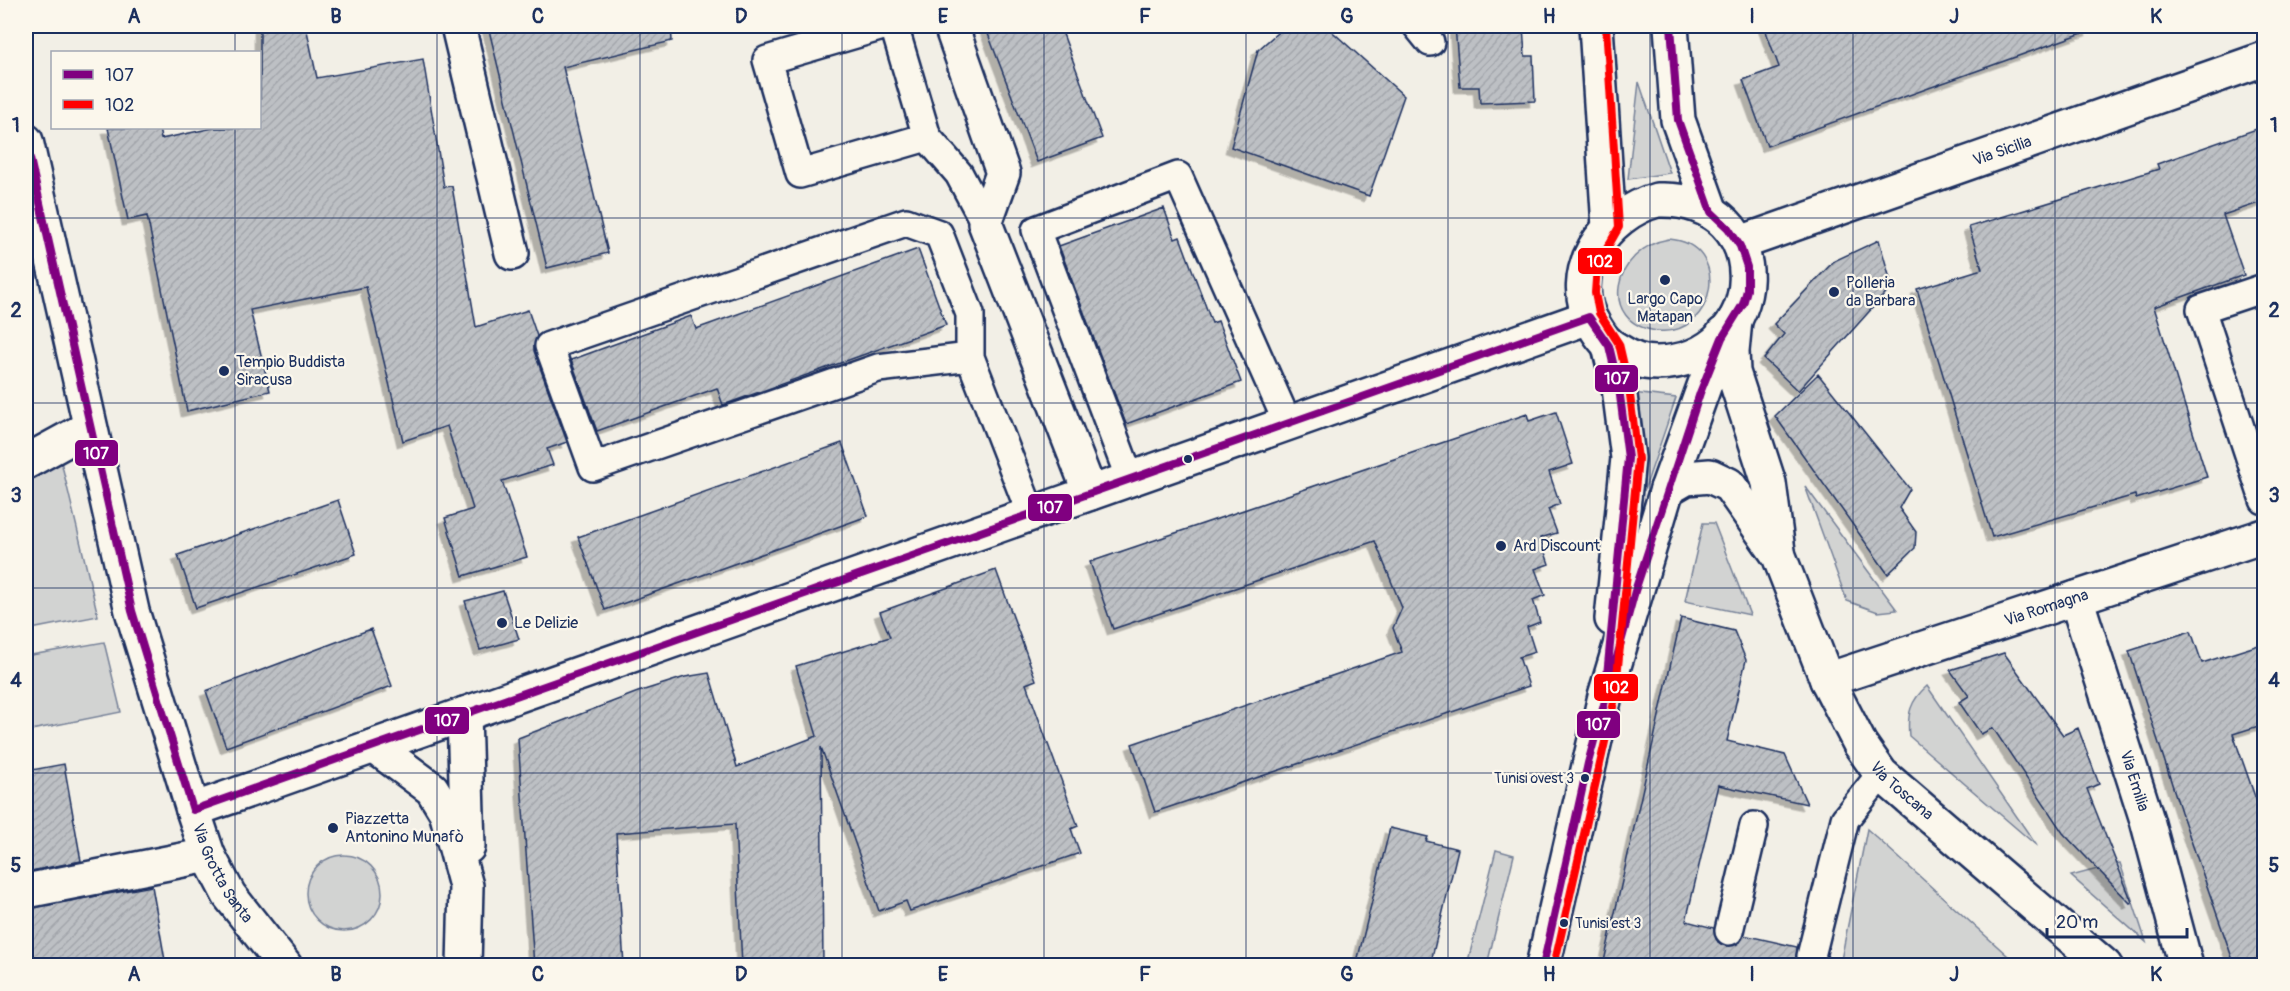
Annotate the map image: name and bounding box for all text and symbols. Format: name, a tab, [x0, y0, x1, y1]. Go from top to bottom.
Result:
text: A	[128, 4, 141, 29]
text: B	[330, 4, 342, 29]
text: C	[532, 4, 544, 29]
text: D	[735, 4, 748, 29]
text: E	[938, 4, 949, 29]
text: F	[1139, 4, 1151, 29]
text: G	[1340, 4, 1354, 29]
text: H	[1543, 4, 1556, 29]
text: I	[1749, 4, 1755, 29]
text: J	[1949, 4, 1959, 29]
text: K	[2150, 4, 2162, 29]
legend	[51, 51, 261, 129]
text: 107	[105, 64, 134, 87]
text: 102	[105, 94, 134, 117]
text: 1	[12, 113, 20, 138]
text: 1	[2270, 113, 2278, 138]
street label: Via Sicilia	[1970, 131, 2034, 170]
line badge: 102	[1577, 247, 1623, 275]
text: 102	[1587, 252, 1613, 272]
marker: Largo Capo Matapan	[1658, 273, 1672, 287]
place label: Polleria da Barbara	[1846, 273, 1915, 311]
marker: Polleria da Barbara	[1827, 285, 1841, 299]
place label: Largo Capo Matapan	[1627, 289, 1703, 327]
text: 2	[10, 298, 22, 323]
text: 2	[2268, 298, 2280, 323]
place label: Tempio Buddista Siracusa	[236, 352, 345, 390]
marker: Tempio Buddista Siracusa	[217, 364, 231, 378]
line badge: 107	[1594, 364, 1639, 393]
text: 107	[1604, 369, 1630, 389]
line badge: 107	[74, 439, 119, 467]
text: 107	[83, 444, 109, 464]
unlabelled marker	[1182, 453, 1194, 465]
text: 3	[10, 483, 22, 508]
text: 3	[2268, 483, 2280, 508]
line badge: 107	[1027, 493, 1073, 522]
text: 107	[1037, 498, 1063, 518]
place label: Ard Discount	[1513, 536, 1601, 556]
marker: Ard Discount	[1494, 539, 1508, 553]
street label: Via Romagna	[2002, 585, 2091, 631]
place label: Le Delizie	[514, 613, 578, 633]
marker: Le Delizie	[495, 616, 509, 630]
text: 4	[10, 668, 22, 693]
text: 4	[2268, 668, 2280, 693]
line badge: 102	[1593, 673, 1639, 702]
text: 102	[1603, 678, 1629, 698]
line badge: 107	[424, 706, 470, 735]
line badge: 107	[1576, 710, 1621, 739]
text: 107	[434, 711, 460, 731]
text: 107	[1585, 715, 1611, 735]
street label: Via Emilia	[2115, 748, 2154, 814]
street label: Via Toscana	[1865, 758, 1938, 825]
place label: Tunisi ovest 3	[1494, 770, 1574, 787]
marker: Tunisi ovest 3	[1579, 772, 1591, 784]
place label: Piazzetta Antonino Munafò	[345, 809, 464, 847]
street label: Via Grotta Santa	[188, 821, 257, 927]
marker: Piazzetta Antonino Munafò	[326, 821, 340, 835]
text: 5	[11, 853, 22, 878]
text: 5	[2269, 853, 2280, 878]
scale bar	[2047, 901, 2186, 939]
text: 20 m	[2056, 911, 2098, 934]
place label: Tunisi est 3	[1575, 915, 1641, 932]
marker: Tunisi est 3	[1558, 917, 1570, 929]
text: A	[128, 962, 141, 987]
text: B	[330, 962, 342, 987]
text: C	[532, 962, 544, 987]
text: D	[735, 962, 748, 987]
text: E	[938, 962, 949, 987]
text: F	[1139, 962, 1151, 987]
text: G	[1340, 962, 1354, 987]
text: H	[1543, 962, 1556, 987]
text: I	[1749, 962, 1755, 987]
text: J	[1949, 962, 1959, 987]
text: K	[2150, 962, 2162, 987]

